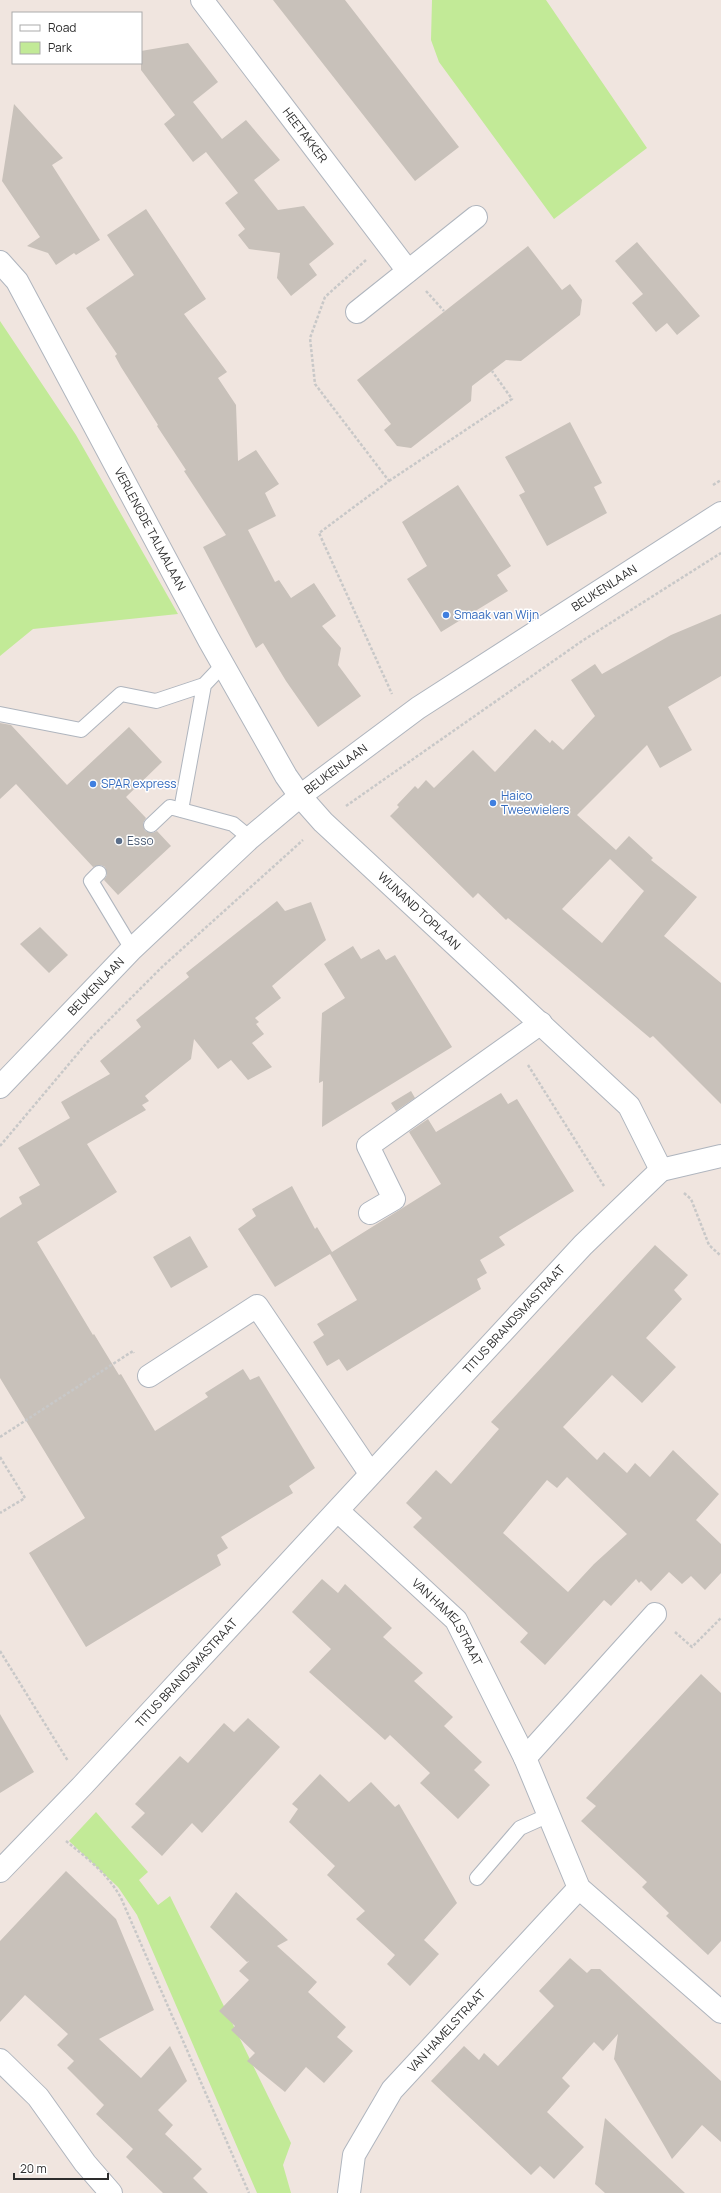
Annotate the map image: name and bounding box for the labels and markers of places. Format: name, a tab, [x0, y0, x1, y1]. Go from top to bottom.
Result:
place label: Smaak van Wijn	[454, 606, 539, 623]
marker: Smaak van Wijn	[441, 610, 451, 620]
place label: SPAR express	[101, 775, 177, 792]
marker: SPAR express	[88, 779, 98, 789]
place label: Haico Tweewielers	[501, 787, 569, 818]
marker: Haico Tweewielers	[488, 798, 498, 808]
place label: Esso	[127, 832, 154, 849]
marker: Esso	[114, 836, 124, 846]

